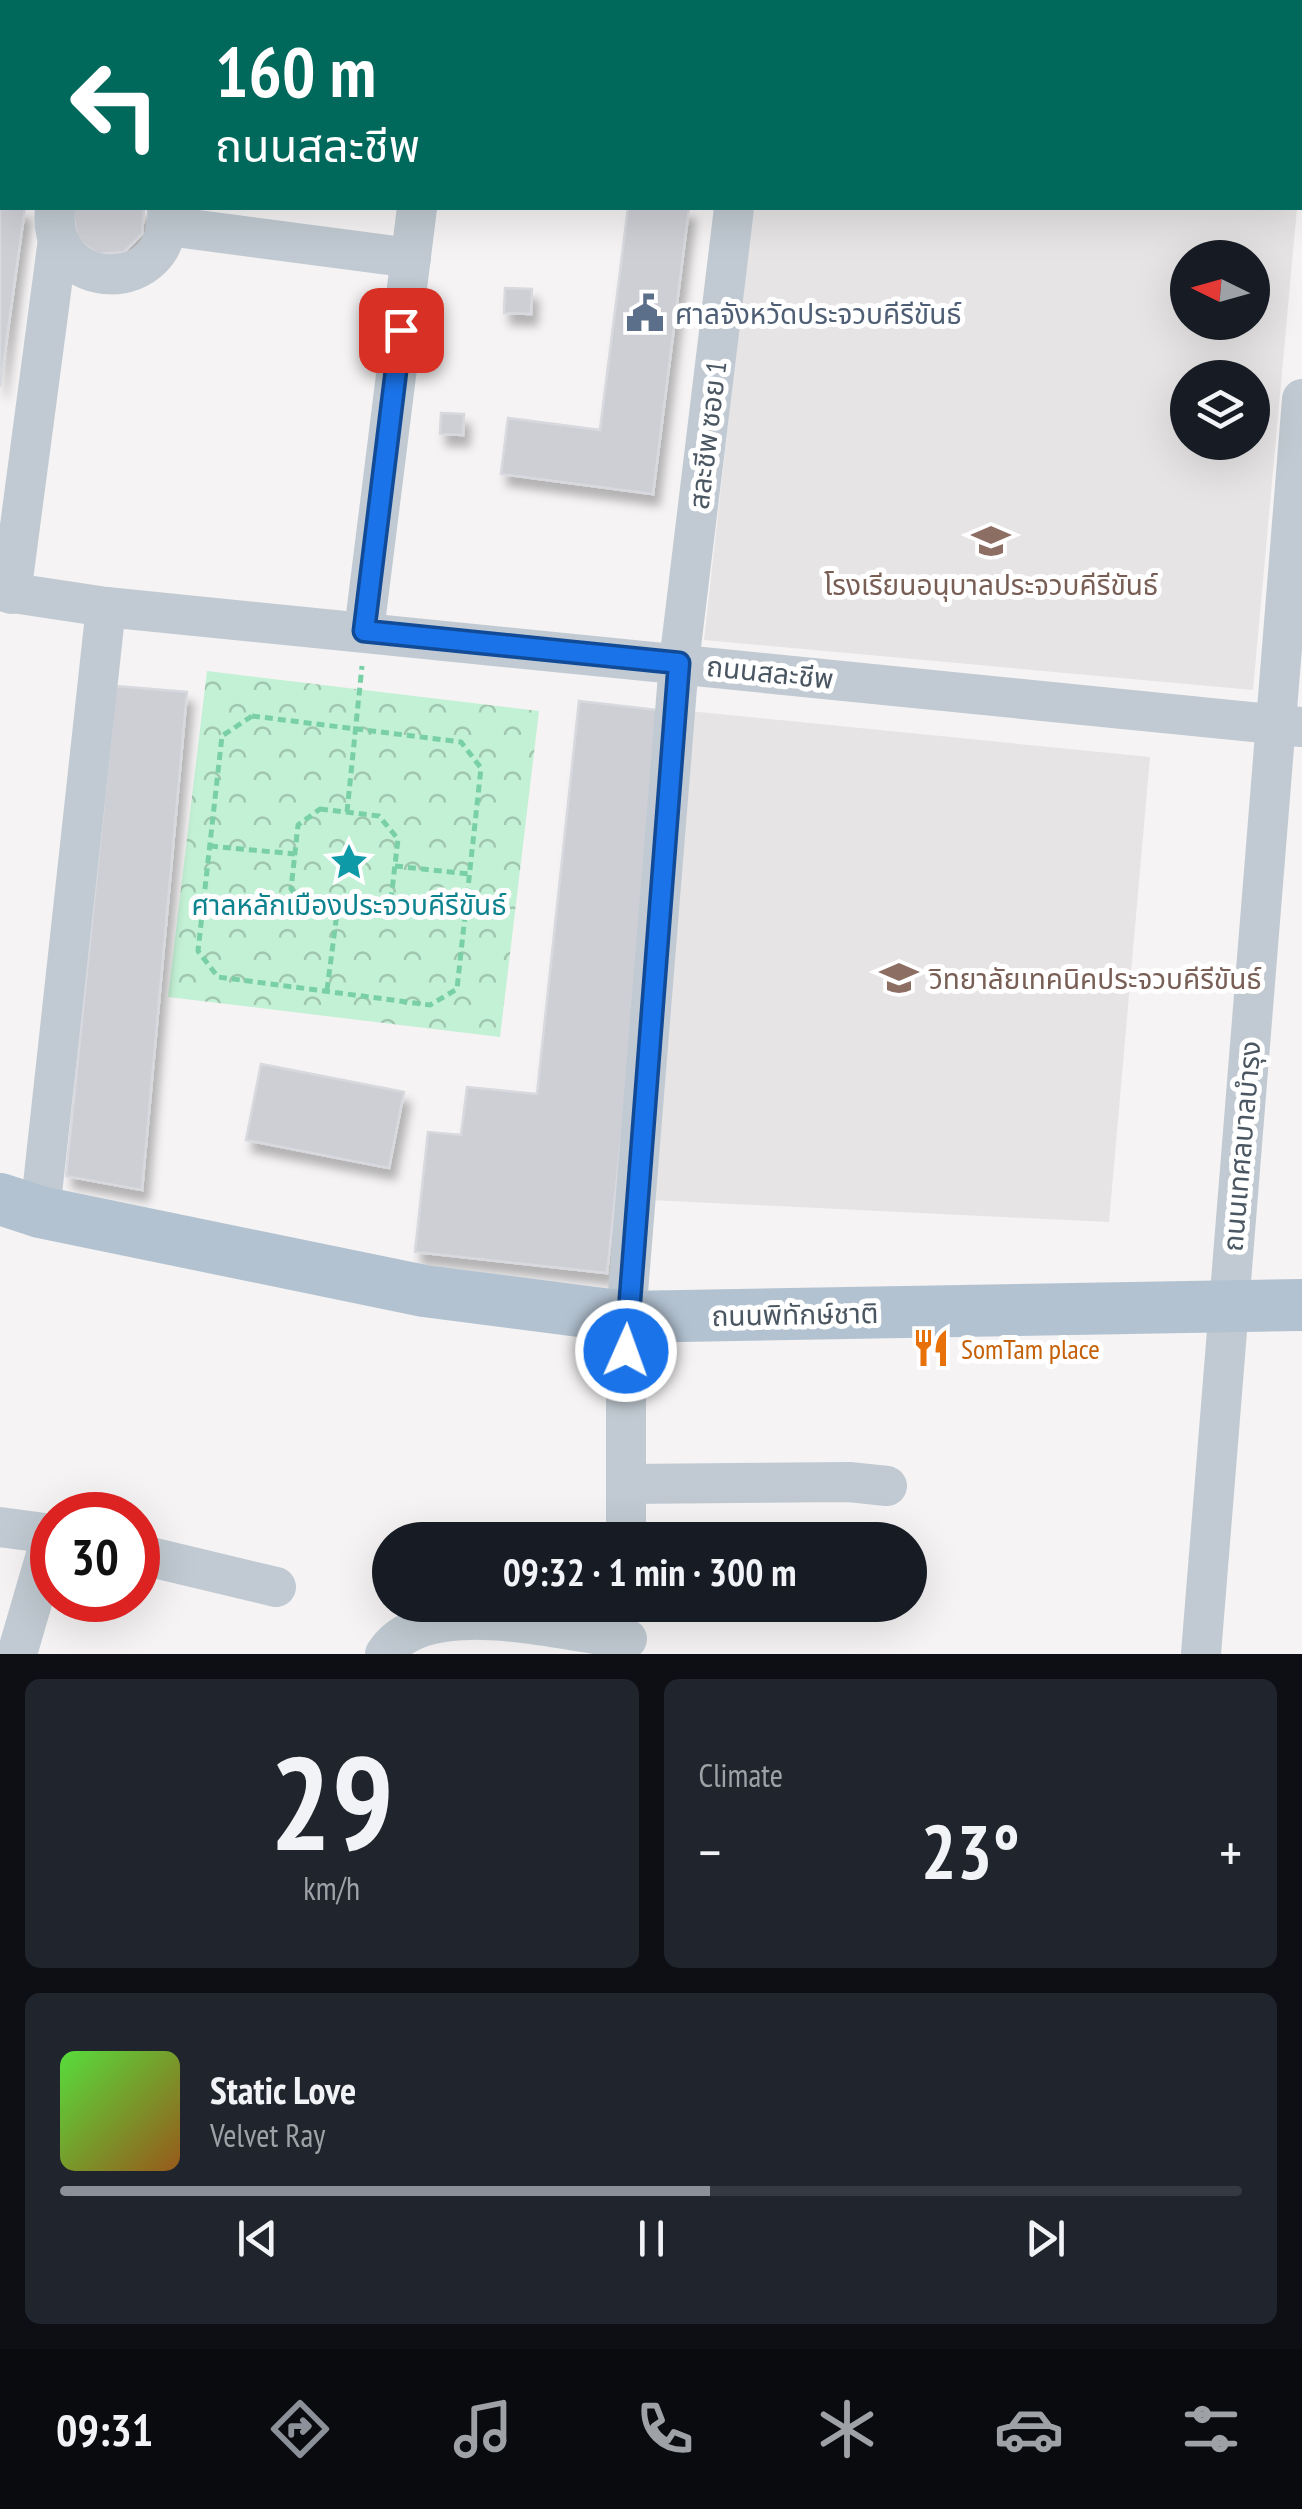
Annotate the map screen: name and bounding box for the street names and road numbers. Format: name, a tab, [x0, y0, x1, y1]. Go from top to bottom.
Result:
street label: สละชีพ ซอย 1	[680, 359, 734, 511]
street label: ถนนสละชีพ	[705, 647, 835, 697]
street label: ถนนเทศลบาลบำรุง	[1213, 1039, 1269, 1253]
street label: ถนนพิทักษ์ชาติ	[711, 1294, 879, 1334]

